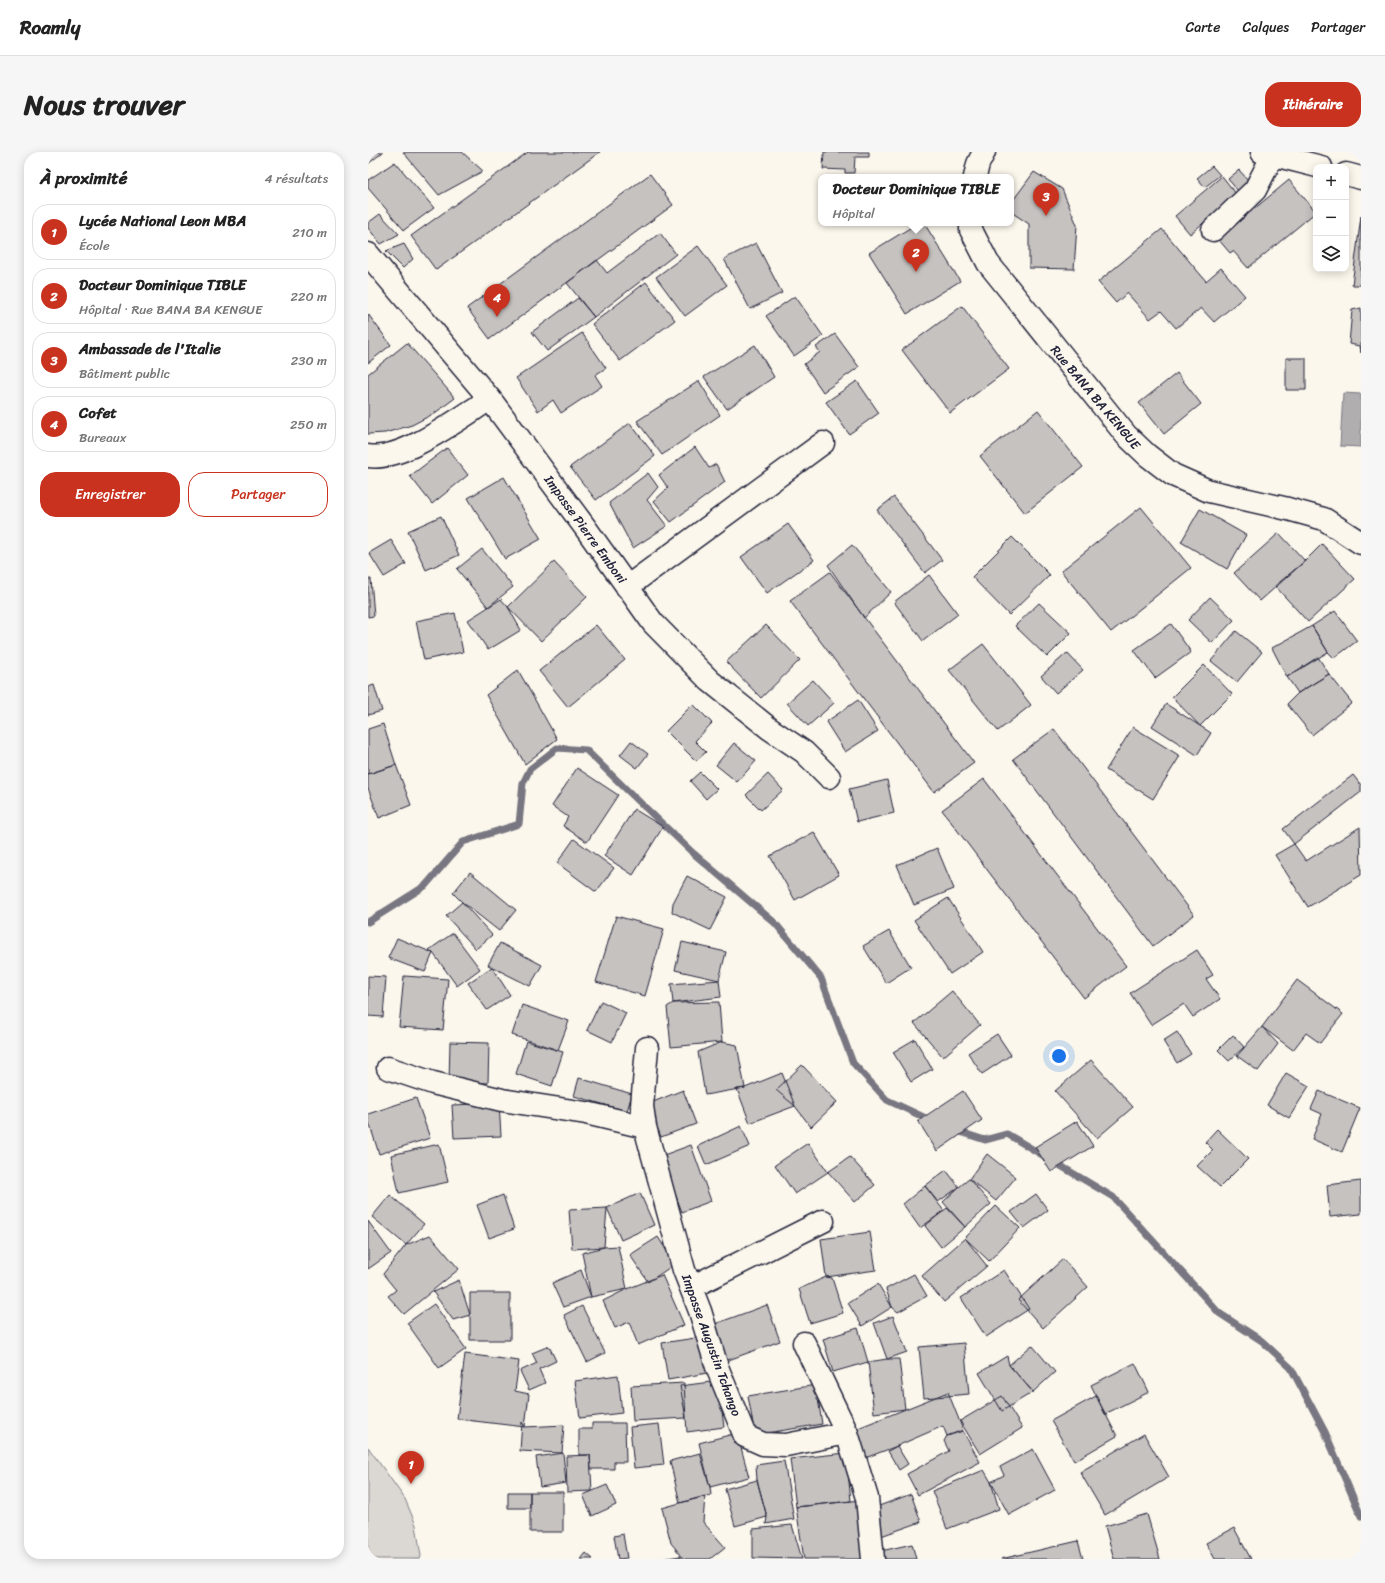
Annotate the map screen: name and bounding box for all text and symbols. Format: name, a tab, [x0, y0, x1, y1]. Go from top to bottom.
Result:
text: Roamly	[20, 11, 80, 44]
text: Carte	[1186, 15, 1220, 40]
text: Calques	[1242, 15, 1289, 40]
text: Partager	[1311, 15, 1365, 40]
text: Nous trouver	[24, 80, 184, 129]
button: Itinéraire	[1265, 82, 1361, 127]
text: À proximité	[40, 163, 127, 193]
map controls	[1313, 164, 1349, 272]
button: +	[1313, 164, 1349, 200]
text: 4 résultats	[265, 167, 328, 190]
popup	[818, 174, 1014, 226]
text: Docteur Dominique TIBLE	[832, 176, 1000, 202]
pin: 3	[1033, 183, 1059, 216]
button: −	[1313, 200, 1349, 236]
text: Hôpital	[832, 202, 875, 225]
text: Lycée National Leon MBA	[79, 208, 246, 234]
text: 1	[51, 221, 57, 244]
text: 210 m	[292, 221, 327, 244]
text: École	[79, 234, 110, 257]
button: layers	[1313, 236, 1349, 272]
pin: 2	[903, 239, 929, 272]
text: Docteur Dominique TIBLE	[79, 272, 246, 298]
pin: 4	[484, 284, 510, 317]
text: 2	[50, 285, 58, 308]
text: 220 m	[290, 285, 327, 308]
text: Hôpital · Rue BANA BA KENGUE	[79, 298, 262, 321]
text: Ambassade de l'Italie	[79, 336, 221, 362]
street label: Rue BANA BA KENGUE	[1045, 340, 1147, 455]
text: 3	[50, 349, 58, 372]
text: 230 m	[291, 349, 327, 372]
text: Bâtiment public	[79, 362, 170, 385]
text: Cofet	[79, 400, 117, 426]
text: 4	[50, 413, 58, 436]
text: 250 m	[290, 413, 327, 436]
text: Bureaux	[79, 426, 126, 449]
street label: Impasse Pierre Emboni	[537, 469, 633, 589]
button: Enregistrer	[40, 472, 180, 517]
button: Partager	[188, 472, 328, 517]
your location	[1049, 1046, 1069, 1066]
street label: Impasse Augustin Tchango	[675, 1270, 748, 1420]
pin: 1	[398, 1451, 424, 1484]

